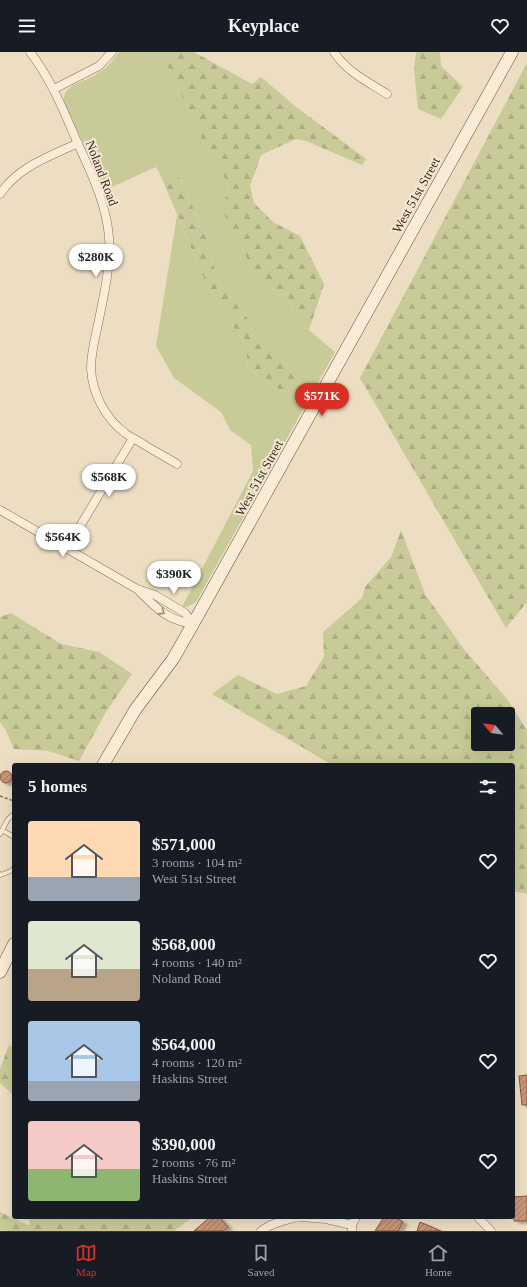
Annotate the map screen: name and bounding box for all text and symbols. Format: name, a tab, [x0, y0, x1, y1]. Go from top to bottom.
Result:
icon: menu	[16, 15, 38, 37]
icon: heart	[489, 15, 511, 37]
text: Keyplace	[228, 16, 299, 36]
street label: Noland Road	[83, 138, 122, 208]
street label: West 51st Street	[389, 154, 443, 235]
pin: $280K	[68, 244, 124, 278]
text: $280K	[78, 249, 114, 264]
pin: $571K	[294, 383, 350, 417]
text: $571K	[304, 388, 340, 403]
street label: West 51st Street	[232, 437, 286, 518]
pin: $568K	[81, 464, 137, 498]
text: $568K	[91, 469, 127, 484]
pin: $564K	[35, 524, 91, 558]
text: $564K	[45, 529, 81, 544]
pin: $390K	[146, 561, 202, 595]
text: $390K	[156, 566, 192, 581]
one-way arrow	[158, 607, 165, 614]
north arrow	[471, 707, 515, 751]
map controls	[471, 707, 515, 751]
icon: filters	[477, 776, 499, 798]
text: 5 homes	[28, 777, 87, 796]
text: $571,000	[152, 835, 216, 854]
icon: home	[60, 837, 108, 885]
icon: heart	[477, 850, 499, 872]
text: 3 rooms · 104 m²	[152, 855, 242, 870]
text: West 51st Street	[152, 871, 236, 886]
text: $568,000	[152, 935, 216, 954]
icon: home	[60, 937, 108, 985]
icon: heart	[477, 950, 499, 972]
text: 4 rooms · 140 m²	[152, 955, 242, 970]
text: Noland Road	[152, 971, 221, 986]
text: $564,000	[152, 1035, 216, 1054]
icon: home	[60, 1037, 108, 1085]
icon: heart	[477, 1050, 499, 1072]
text: 4 rooms · 120 m²	[152, 1055, 242, 1070]
text: Haskins Street	[152, 1071, 227, 1086]
text: $390,000	[152, 1135, 216, 1154]
icon: home	[60, 1137, 108, 1185]
icon: heart	[477, 1150, 499, 1172]
text: 2 rooms · 76 m²	[152, 1155, 235, 1170]
text: Haskins Street	[152, 1171, 227, 1186]
tab: Map	[75, 1242, 97, 1278]
tab: Saved	[248, 1242, 275, 1278]
tab: Home	[425, 1242, 452, 1278]

